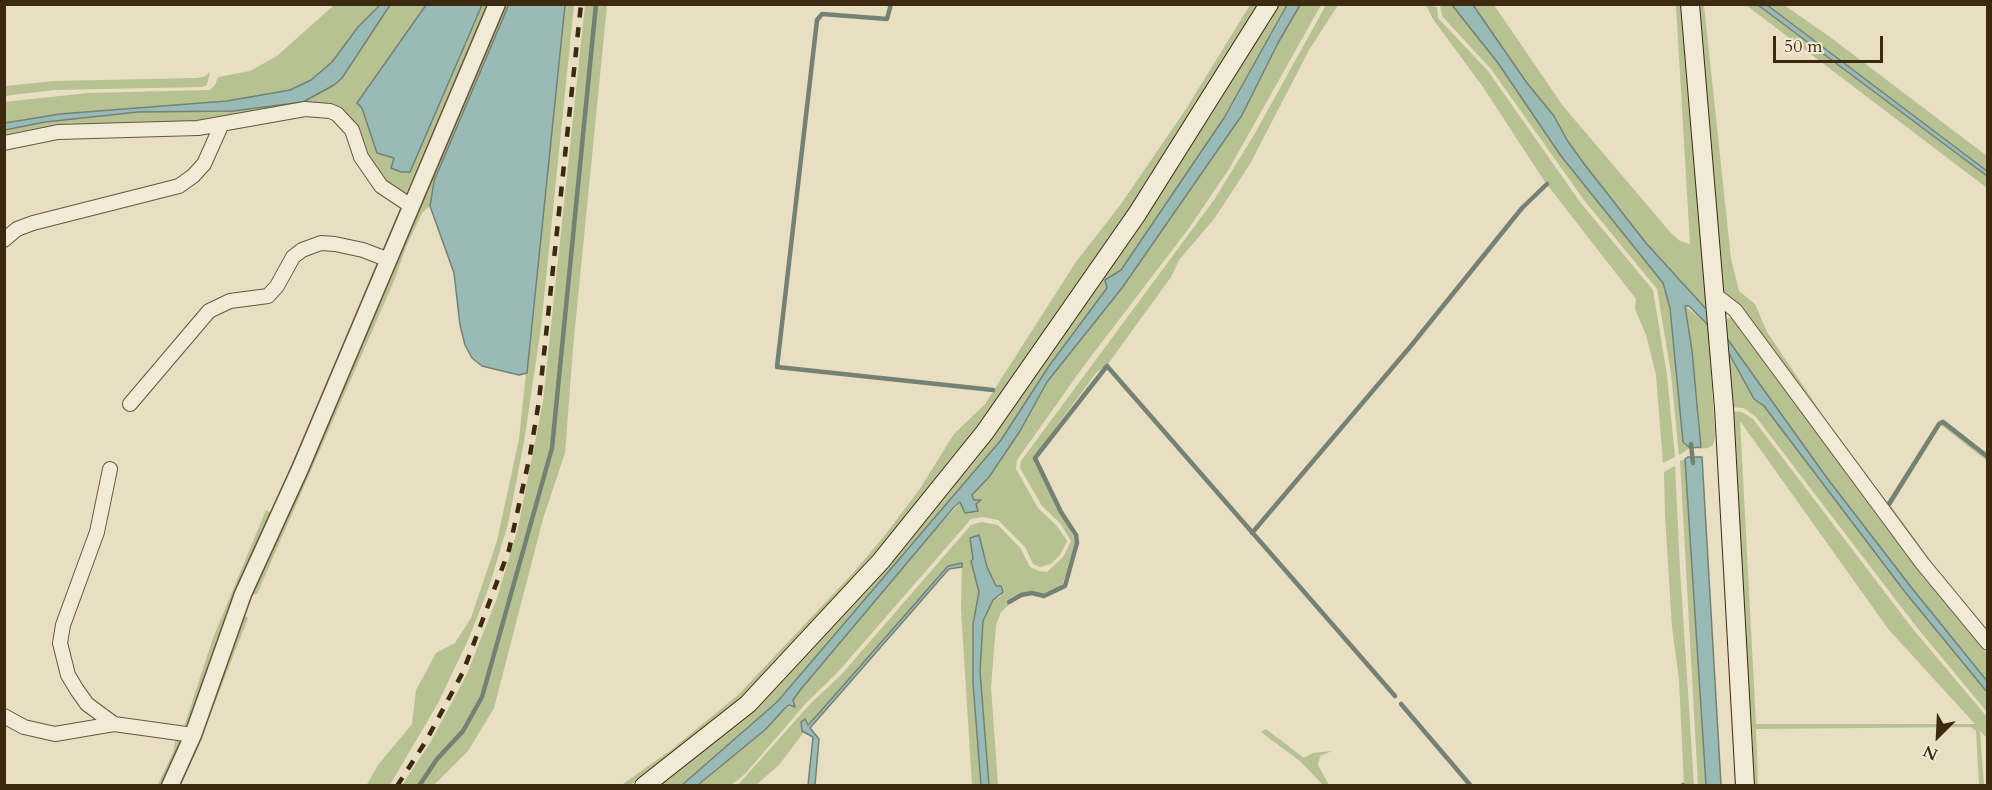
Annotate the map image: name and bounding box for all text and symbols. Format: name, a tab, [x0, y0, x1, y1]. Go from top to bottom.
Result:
scale bar	[1776, 24, 1886, 62]
text: 50 m	[1784, 34, 1823, 59]
north arrow	[1908, 706, 1968, 766]
text: N	[1920, 740, 1942, 765]

